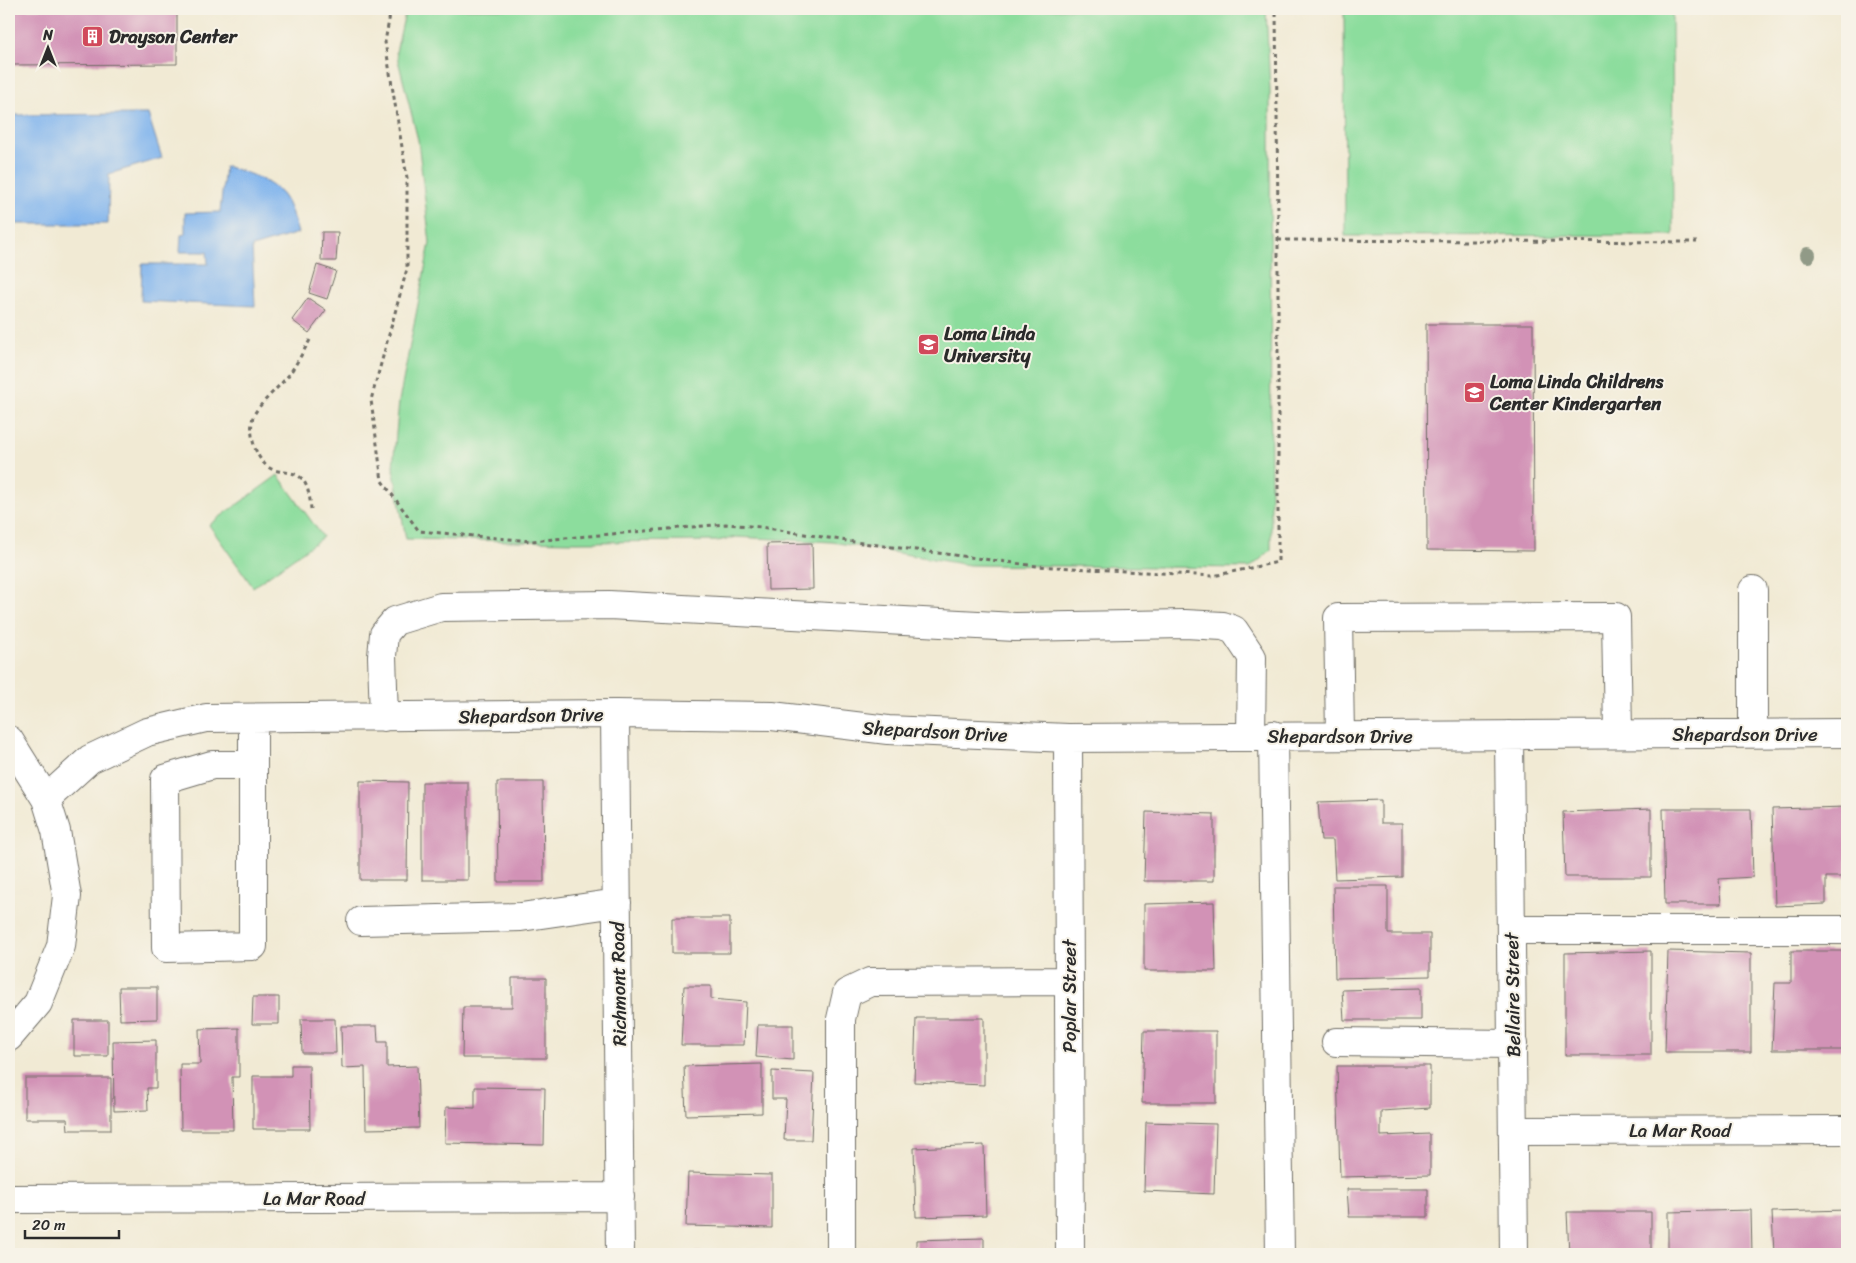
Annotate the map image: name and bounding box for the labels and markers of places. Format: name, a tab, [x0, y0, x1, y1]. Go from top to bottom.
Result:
place label: Drayson Center	[109, 20, 239, 53]
building icon: Drayson Center	[81, 24, 105, 48]
place label: Loma Linda University	[944, 317, 1036, 372]
school or university icon: Loma Linda University	[916, 332, 940, 356]
place label: Loma Linda Childrens Center Kindergarten	[1489, 365, 1664, 420]
school or university icon: Loma Linda Childrens Center Kindergarten	[1462, 380, 1486, 404]

